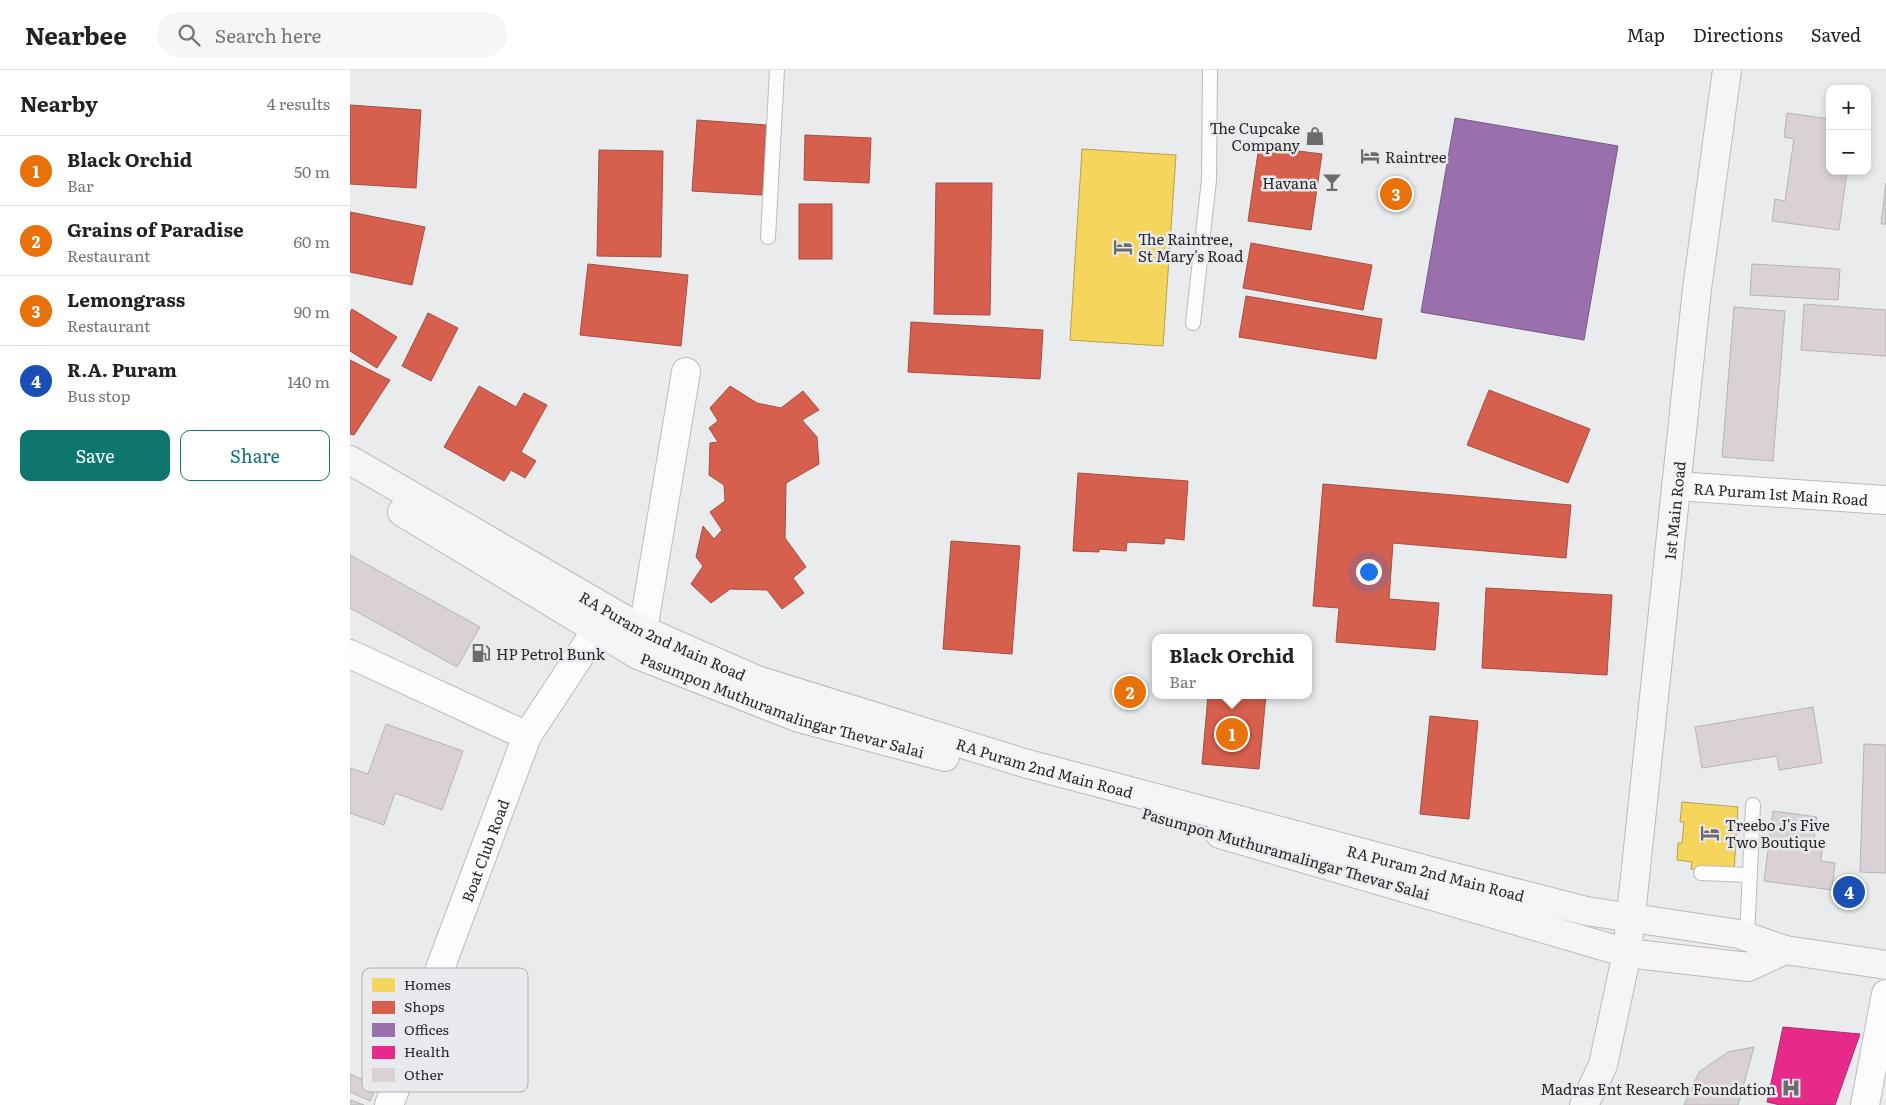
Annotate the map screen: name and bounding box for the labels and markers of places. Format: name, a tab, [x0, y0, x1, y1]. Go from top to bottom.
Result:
place label: The Cupcake Company	[1209, 116, 1300, 156]
shop icon: The Cupcake Company	[1304, 125, 1326, 147]
hotel icon: Raintree	[1359, 145, 1381, 167]
place label: Raintree	[1385, 145, 1447, 168]
place label: Havana	[1262, 171, 1318, 194]
bar icon: Havana	[1321, 171, 1343, 193]
pin: 3	[1380, 175, 1412, 213]
place label: The Raintree, St Mary's Road	[1138, 227, 1244, 267]
hotel icon: The Raintree, St Mary's Road	[1112, 236, 1134, 258]
fuel station icon: HP Petrol Bunk	[470, 642, 492, 664]
place label: HP Petrol Bunk	[496, 642, 606, 665]
pin: 2	[1114, 673, 1146, 711]
pin: 1	[1216, 715, 1248, 753]
place label: Treebo J's Five Two Boutique	[1725, 813, 1830, 853]
hotel icon: Treebo J's Five Two Boutique	[1699, 822, 1721, 844]
pin: 4	[1833, 873, 1865, 911]
place label: Madras Ent Research Foundation	[1540, 1077, 1776, 1100]
hospital icon: Madras Ent Research Foundation	[1780, 1077, 1802, 1099]

